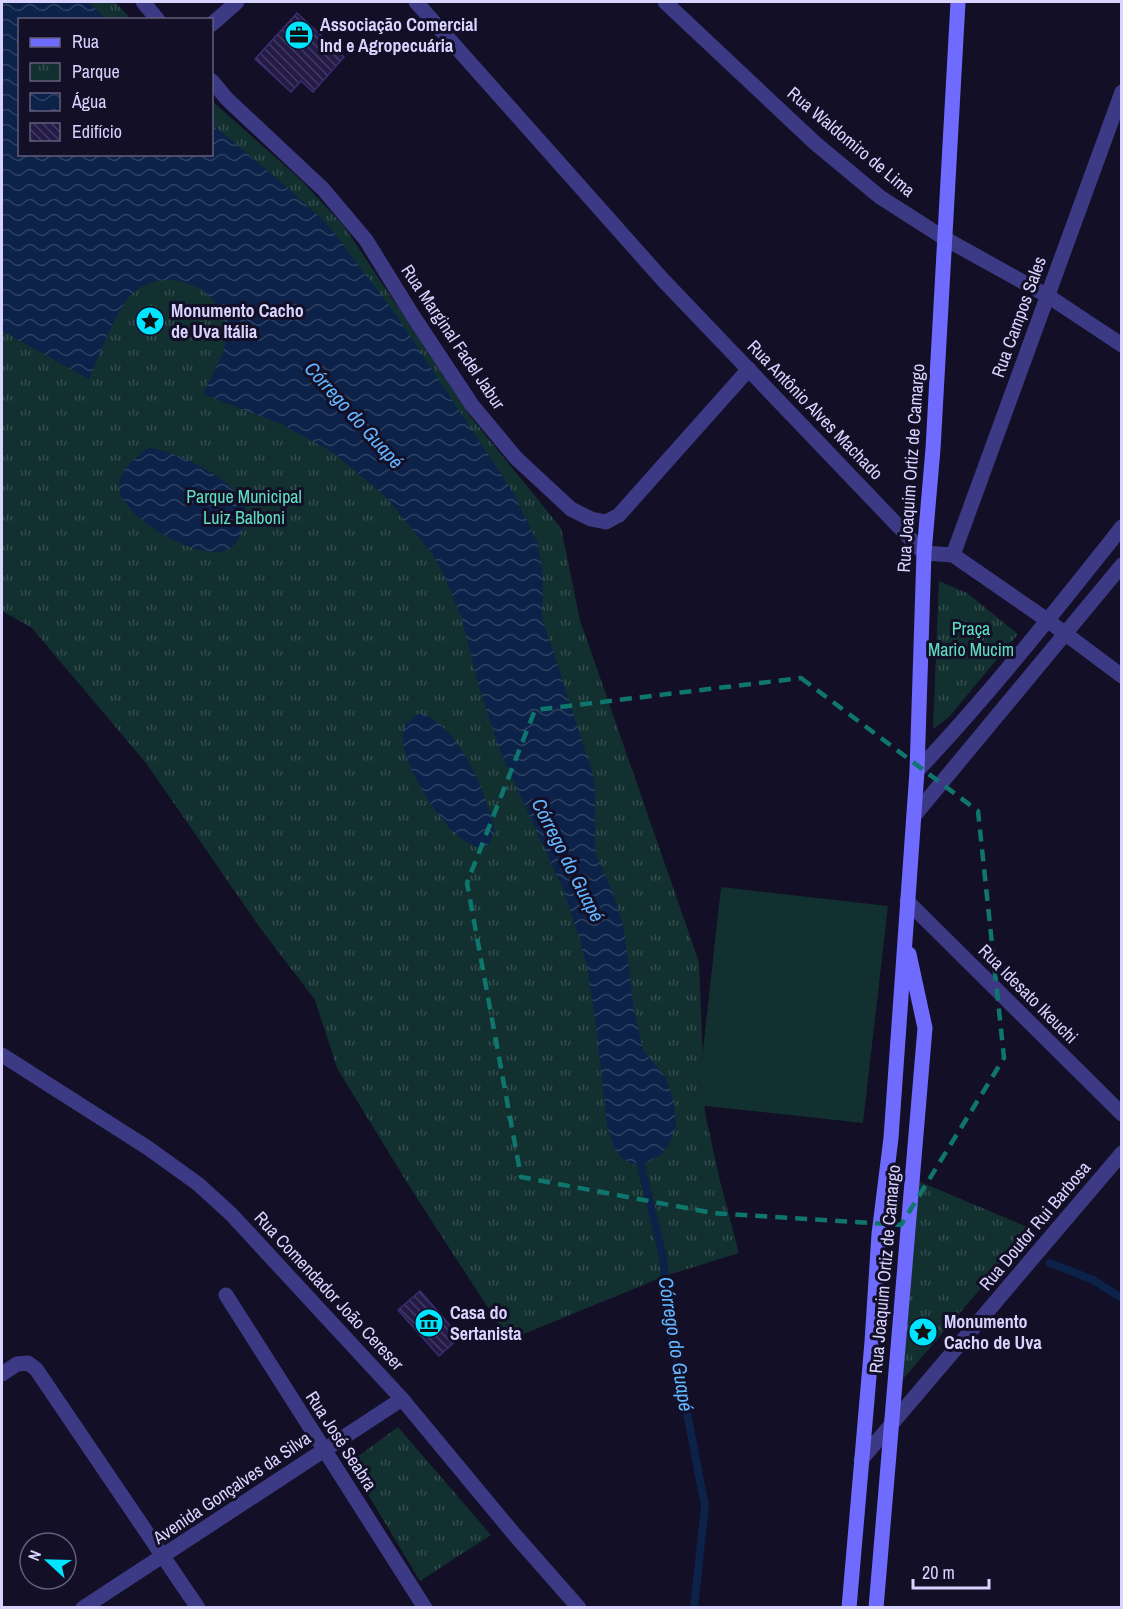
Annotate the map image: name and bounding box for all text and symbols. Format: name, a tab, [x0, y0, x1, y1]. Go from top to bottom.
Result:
place label: Associação Comercial Ind e Agropecuária	[320, 12, 478, 58]
legend	[18, 18, 213, 156]
office icon: Associação Comercial Ind e Agropecuária	[283, 19, 315, 51]
text: Rua	[72, 29, 99, 54]
text: Parque	[72, 59, 120, 84]
street label: Rua Waldomiro de Lima	[782, 81, 920, 202]
text: Água	[71, 89, 106, 114]
text: Edifício	[72, 119, 122, 144]
street label: Rua Campos Sales	[985, 253, 1052, 381]
street label: Rua Marginal Fadel Jabur	[396, 259, 511, 414]
place label: Monumento Cacho de Uva Itália	[171, 298, 304, 344]
place icon: Monumento Cacho de Uva Itália	[134, 305, 166, 337]
street label: Rua Antônio Alves Machado	[742, 334, 889, 485]
water label: Córrego do Guapé	[299, 355, 410, 474]
street label: Rua Joaquim Ortiz de Camargo	[891, 363, 930, 573]
park label: Parque Municipal Luiz Balboni	[186, 484, 302, 530]
park label: Praça Mario Mucim	[928, 616, 1014, 662]
water label: Córrego do Guapé	[526, 793, 611, 926]
street label: Rua Idesato Ikeuchi	[973, 938, 1084, 1049]
street label: Rua Doutor Rui Barbosa	[973, 1156, 1096, 1296]
street label: Rua Joaquim Ortiz de Camargo	[863, 1164, 906, 1374]
street label: Rua Comendador João Cereser	[249, 1206, 410, 1376]
water label: Córrego do Guapé	[653, 1275, 700, 1413]
place label: Casa do Sertanista	[450, 1300, 522, 1346]
museum icon: Casa do Sertanista	[413, 1307, 445, 1339]
place label: Monumento Cacho de Uva	[944, 1309, 1042, 1355]
place icon: Monumento Cacho de Uva	[907, 1316, 939, 1348]
street label: Rua José Seabra	[300, 1386, 383, 1495]
street label: Avenida Gonçalves da Silva	[147, 1425, 315, 1550]
north arrow	[18, 1531, 78, 1591]
text: N	[22, 1547, 46, 1564]
scale bar	[913, 1552, 990, 1590]
text: 20 m	[922, 1560, 955, 1585]

